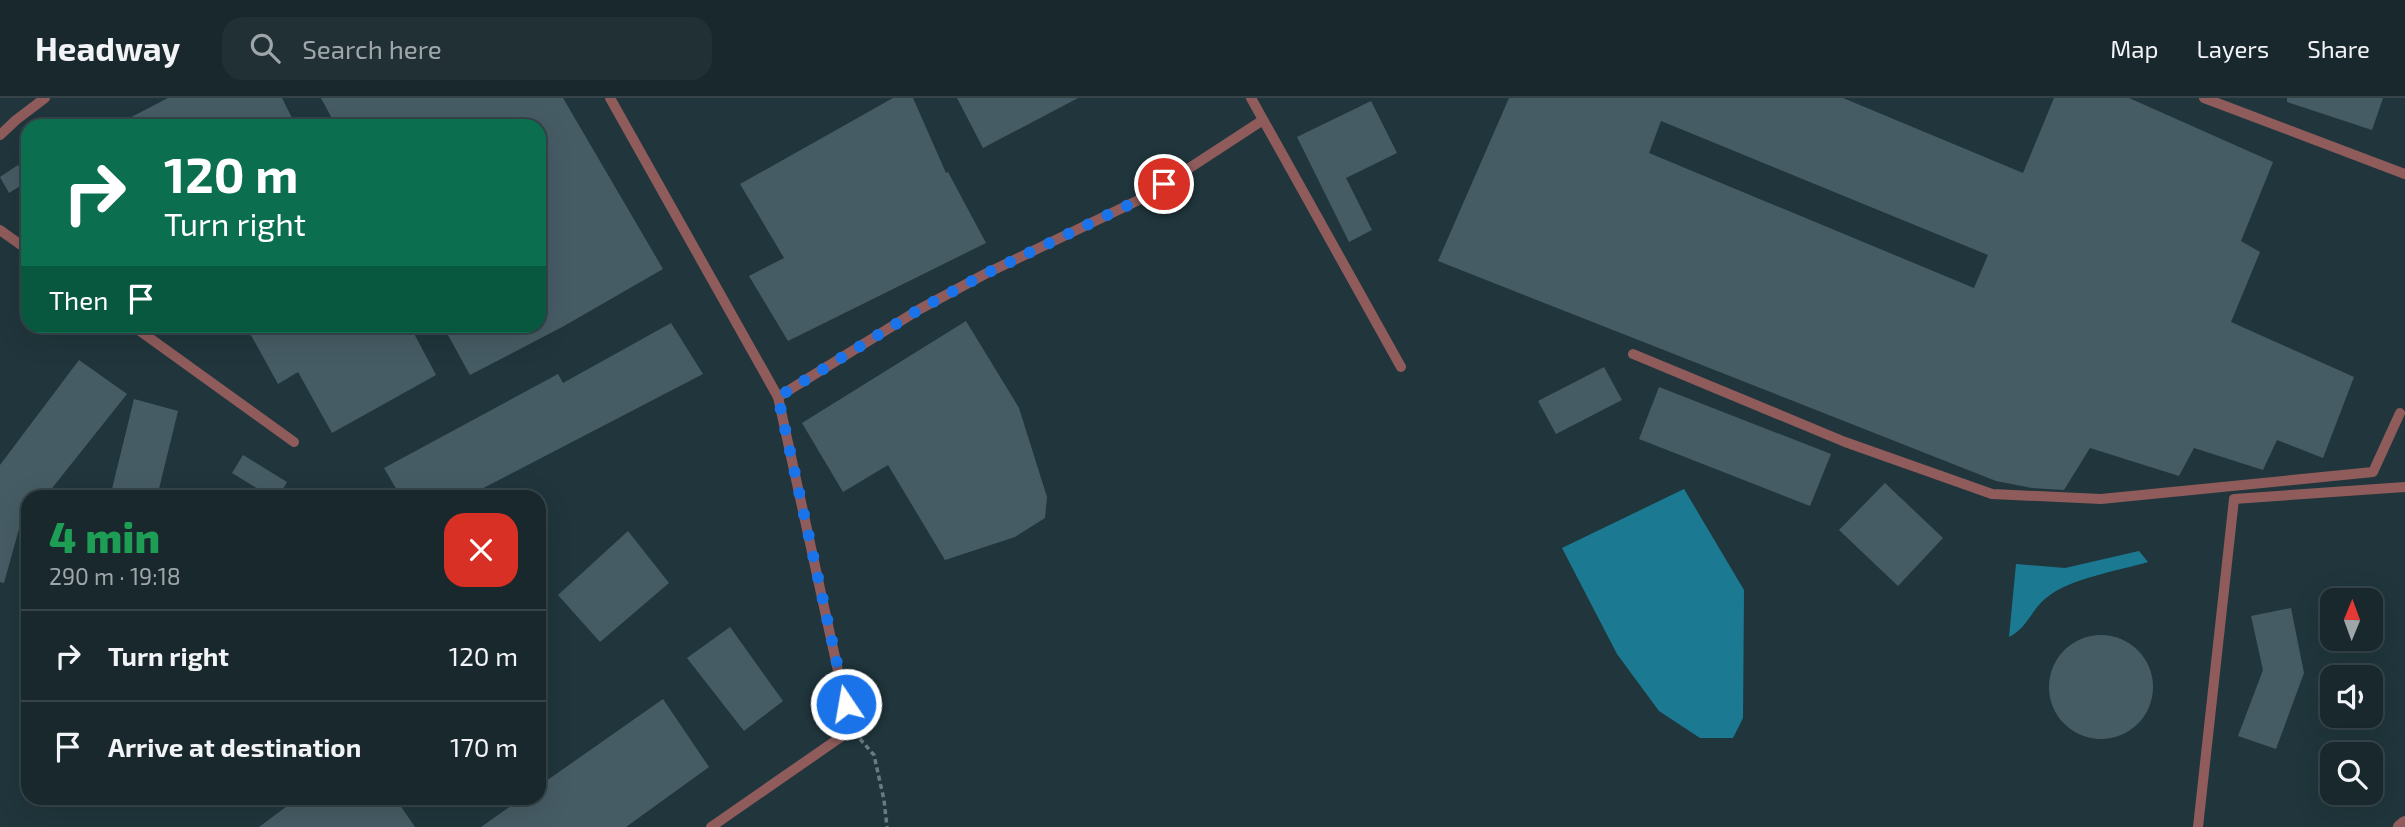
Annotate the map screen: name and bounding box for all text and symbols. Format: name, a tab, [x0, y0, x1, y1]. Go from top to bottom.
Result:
search box	[222, 17, 712, 80]
text: Headway	[35, 28, 180, 68]
icon: search	[246, 29, 284, 67]
text: Search here	[302, 33, 442, 64]
text: Map	[2110, 34, 2158, 63]
text: Layers	[2196, 34, 2269, 63]
text: Share	[2307, 34, 2370, 63]
text: 120 m	[164, 144, 298, 203]
icon: right	[49, 147, 140, 238]
pin	[1134, 154, 1194, 214]
icon: arrive	[1145, 165, 1183, 203]
text: Turn right	[164, 204, 306, 242]
icon: arrive	[122, 280, 160, 318]
text: Then	[49, 284, 108, 315]
text: 4 min	[49, 511, 160, 561]
button: close	[444, 513, 518, 587]
text: 290 m · 19:18	[49, 562, 181, 590]
north arrow	[2320, 588, 2384, 651]
map controls	[2320, 588, 2383, 805]
icon: right	[49, 637, 87, 675]
text: Turn right	[108, 640, 229, 671]
text: 120 m	[449, 640, 518, 671]
button: sound	[2320, 665, 2383, 728]
position arrow	[809, 667, 883, 741]
icon: arrive	[49, 728, 87, 766]
text: Arrive at destination	[108, 731, 361, 762]
text: 170 m	[450, 731, 518, 762]
button: search	[2320, 742, 2383, 805]

